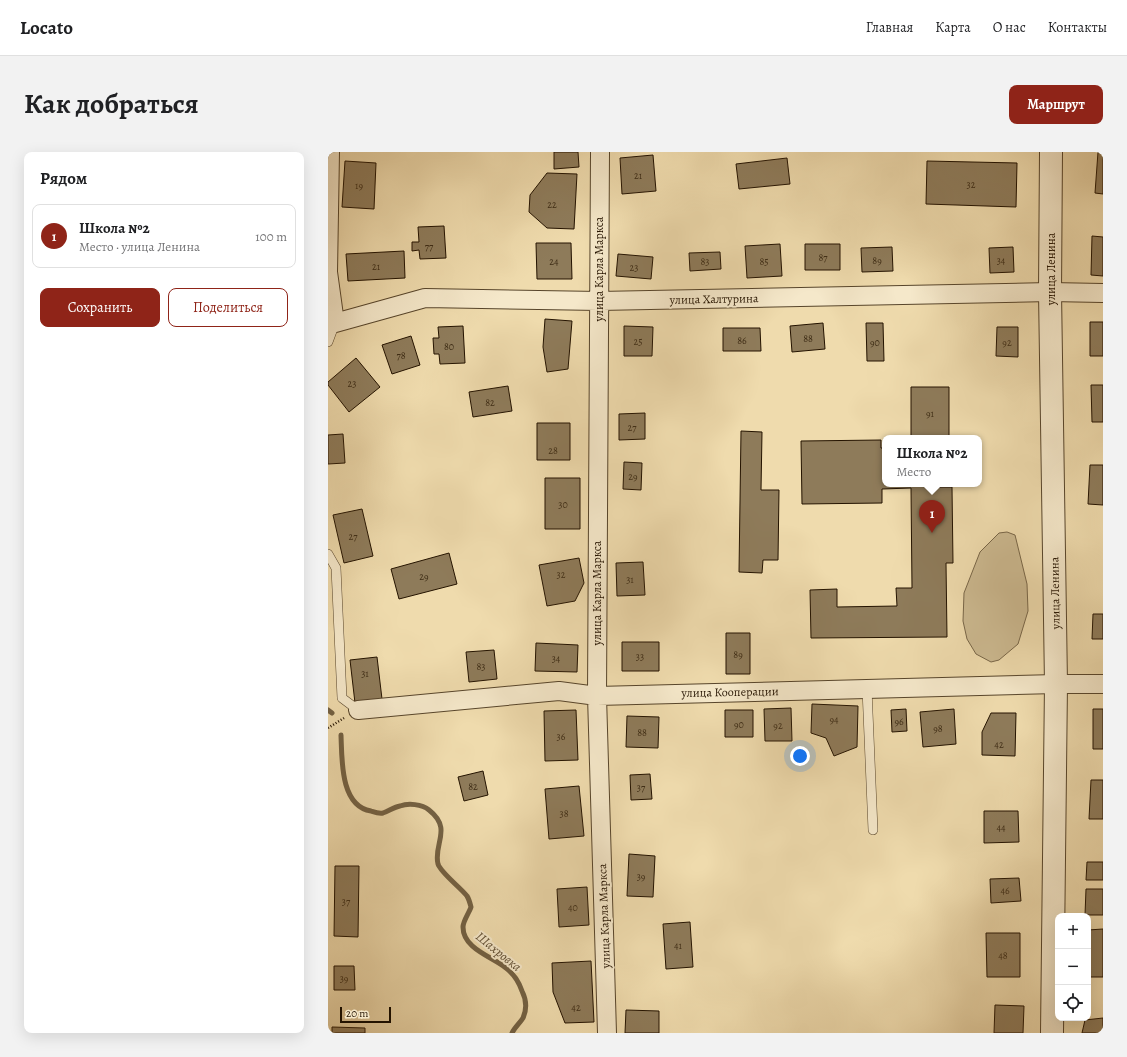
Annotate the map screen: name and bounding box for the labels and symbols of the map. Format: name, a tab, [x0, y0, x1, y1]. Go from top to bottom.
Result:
house number: 21	[634, 169, 643, 182]
house number: 32	[967, 178, 976, 191]
house number: 19	[355, 179, 363, 192]
house number: 22	[547, 198, 557, 211]
street label: улица Карла Маркса	[591, 216, 607, 322]
street label: улица Ленина	[1043, 232, 1059, 306]
house number: 77	[425, 240, 434, 253]
house number: 87	[818, 251, 828, 264]
house number: 89	[872, 254, 882, 267]
house number: 34	[997, 254, 1006, 267]
house number: 24	[549, 255, 559, 268]
house number: 83	[700, 255, 710, 268]
house number: 85	[759, 255, 769, 268]
house number: 21	[372, 260, 381, 273]
house number: 23	[630, 261, 638, 274]
street label: улица Халтурина	[668, 290, 759, 308]
house number: 88	[803, 332, 813, 345]
house number: 86	[737, 334, 747, 347]
house number: 25	[633, 335, 643, 348]
house number: 90	[870, 336, 880, 349]
house number: 92	[1002, 336, 1012, 349]
house number: 80	[444, 340, 454, 353]
house number: 78	[396, 349, 406, 362]
house number: 23	[348, 377, 356, 390]
house number: 82	[485, 396, 495, 409]
house number: 91	[926, 407, 935, 420]
house number: 27	[628, 421, 637, 434]
house number: 28	[548, 444, 558, 457]
house number: 29	[628, 470, 638, 483]
house number: 30	[558, 498, 568, 511]
pin: 1	[919, 500, 945, 533]
house number: 27	[349, 530, 358, 543]
street label: улица Карла Маркса	[589, 540, 605, 646]
street label: улица Ленина	[1046, 556, 1064, 630]
house number: 32	[557, 568, 566, 581]
house number: 29	[419, 570, 429, 583]
house number: 31	[626, 573, 634, 586]
house number: 89	[733, 648, 743, 661]
house number: 33	[636, 650, 644, 663]
house number: 34	[552, 652, 561, 665]
house number: 83	[476, 660, 486, 673]
house number: 31	[361, 667, 369, 680]
street label: улица Кооперации	[680, 683, 779, 701]
house number: 94	[829, 713, 839, 726]
house number: 96	[894, 715, 904, 728]
house number: 90	[734, 718, 744, 731]
house number: 92	[773, 719, 783, 732]
house number: 98	[933, 722, 943, 735]
house number: 88	[637, 726, 647, 739]
house number: 36	[557, 730, 566, 743]
house number: 42	[994, 738, 1004, 751]
your location	[790, 746, 810, 766]
house number: 82	[468, 780, 478, 793]
house number: 37	[637, 781, 646, 794]
house number: 38	[559, 807, 569, 820]
house number: 44	[996, 821, 1006, 834]
street label: улица Карла Маркса	[594, 863, 614, 970]
house number: 39	[637, 870, 646, 883]
house number: 46	[1000, 884, 1010, 897]
house number: 37	[342, 895, 351, 908]
house number: 40	[568, 901, 578, 914]
water label: Шахровка	[472, 928, 525, 975]
house number: 41	[674, 939, 683, 952]
house number: 48	[998, 949, 1008, 962]
house number: 39	[340, 972, 349, 985]
house number: 42	[571, 1001, 581, 1014]
scale bar	[340, 1005, 391, 1024]

